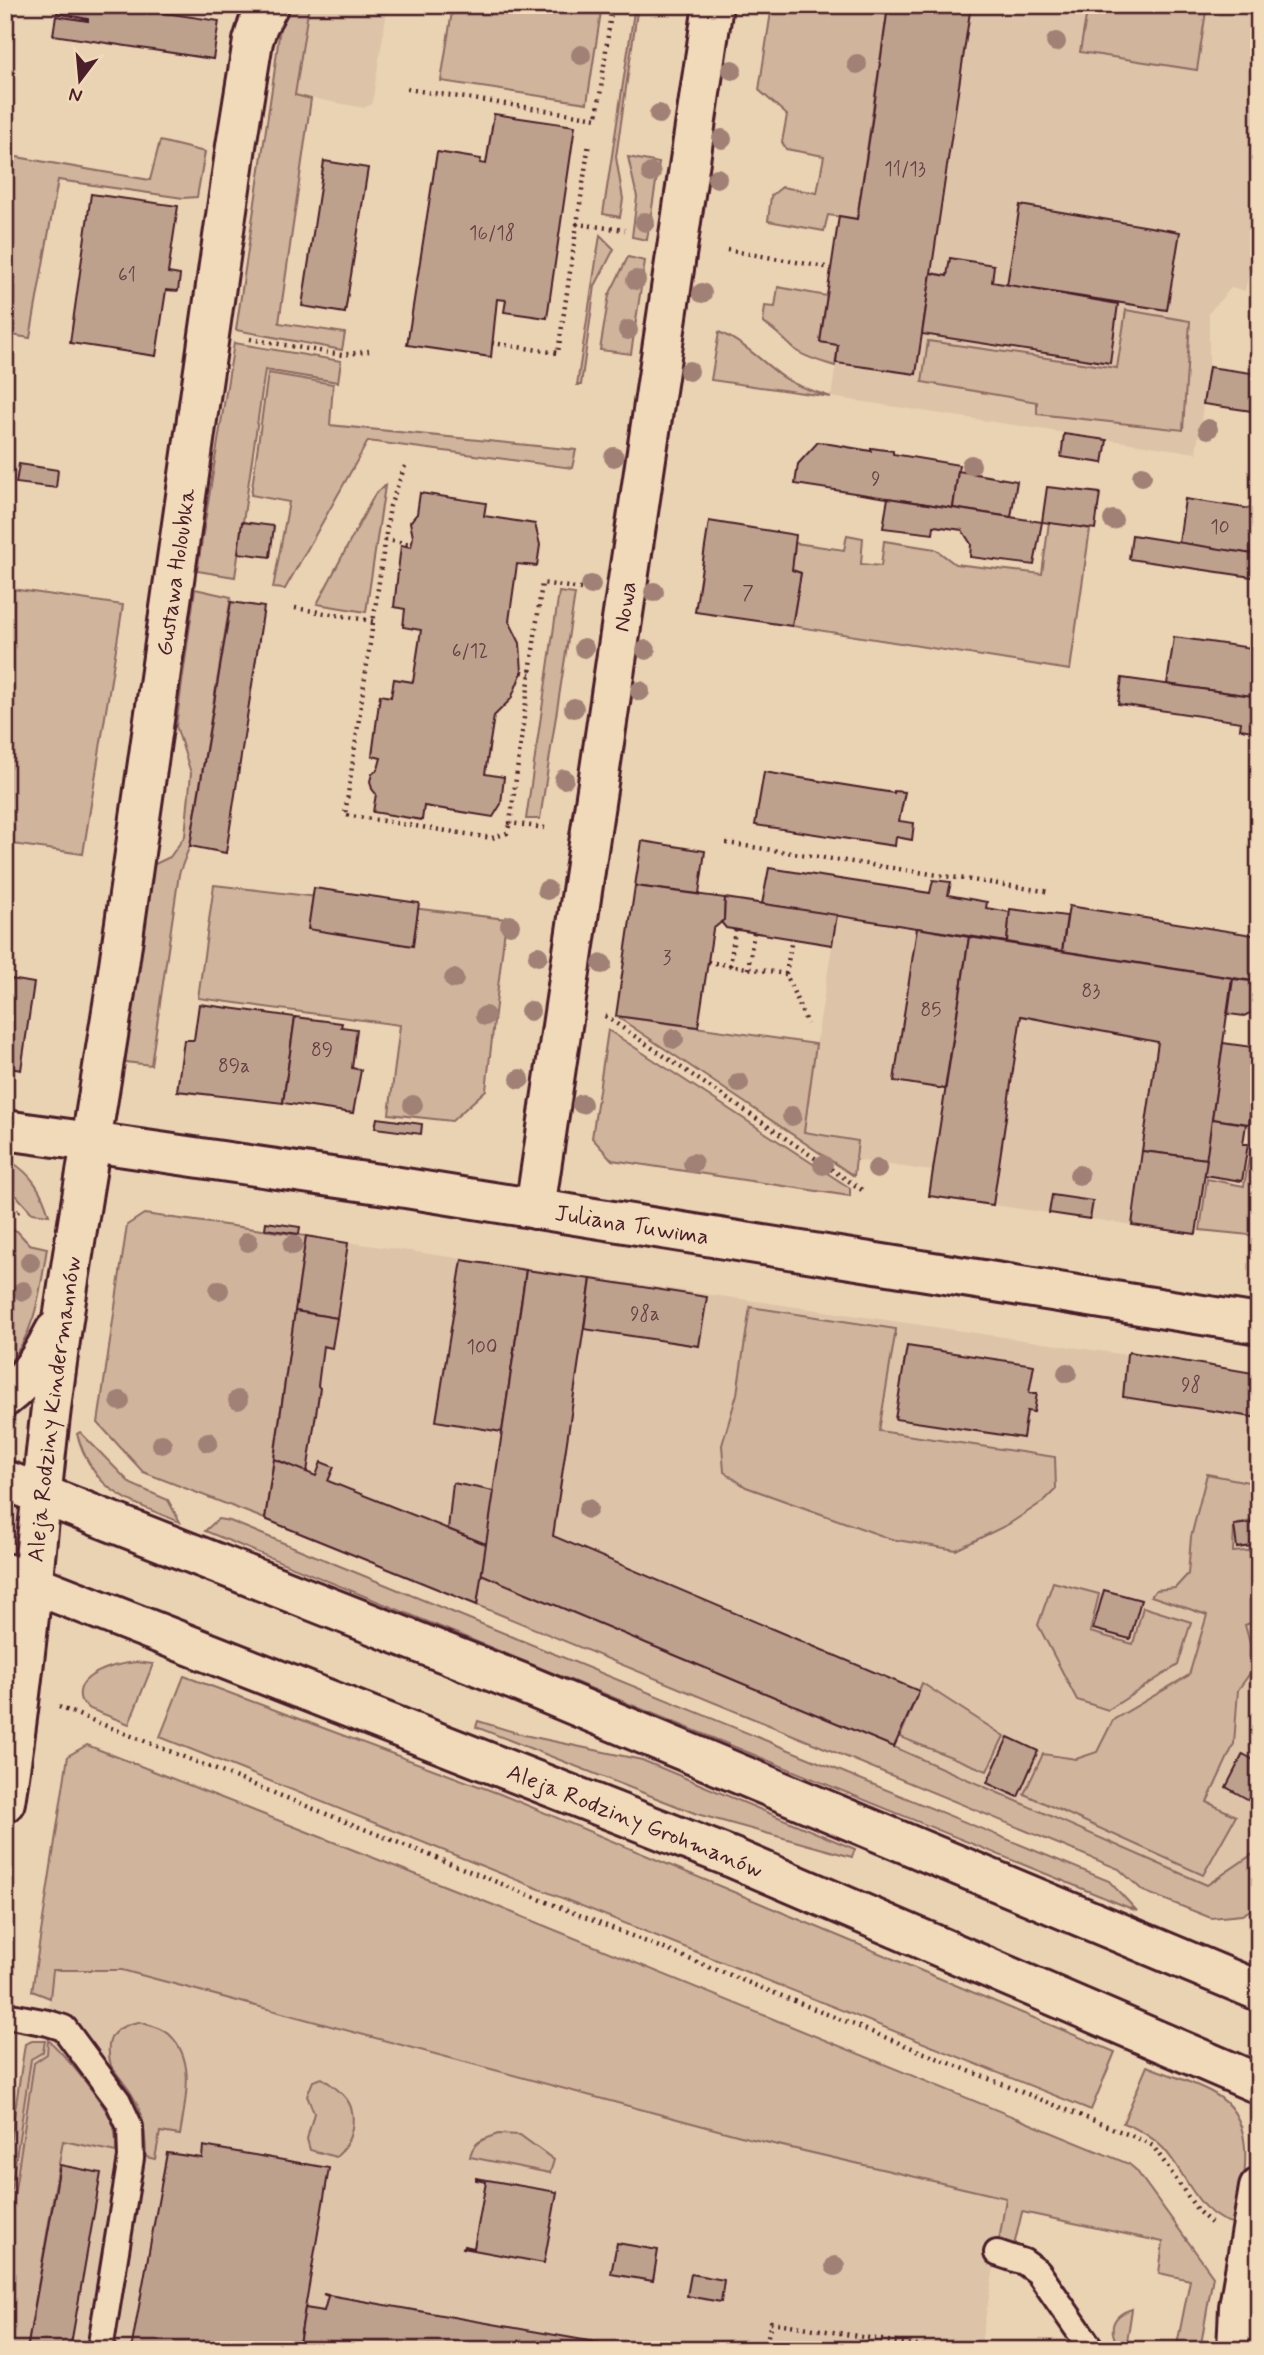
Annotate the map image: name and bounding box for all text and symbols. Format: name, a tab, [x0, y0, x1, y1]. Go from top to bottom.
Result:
north arrow	[46, 46, 116, 116]
text: N	[66, 81, 85, 109]
house number: 11/13	[884, 157, 926, 182]
house number: 16/18	[469, 221, 515, 246]
house number: 61	[118, 263, 136, 288]
house number: 9	[871, 467, 881, 492]
street label: Gustawa Holoubka	[150, 486, 204, 658]
house number: 10	[1210, 515, 1230, 540]
street label: Nowa	[607, 580, 645, 634]
house number: 7	[742, 581, 754, 606]
house number: 6/12	[452, 639, 488, 664]
house number: 3	[663, 946, 672, 971]
house number: 83	[1082, 979, 1100, 1004]
house number: 85	[921, 998, 941, 1023]
house number: 89	[311, 1038, 333, 1063]
house number: 89a	[218, 1054, 250, 1079]
street label: Juliana Tuwima	[553, 1199, 711, 1253]
street label: Aleja Rodziny Kindermannów	[22, 1254, 89, 1564]
house number: 98a	[630, 1302, 660, 1327]
house number: 100	[467, 1335, 497, 1360]
house number: 98	[1181, 1373, 1201, 1398]
street label: Aleja Rodziny Grohmanów	[502, 1758, 767, 1886]

